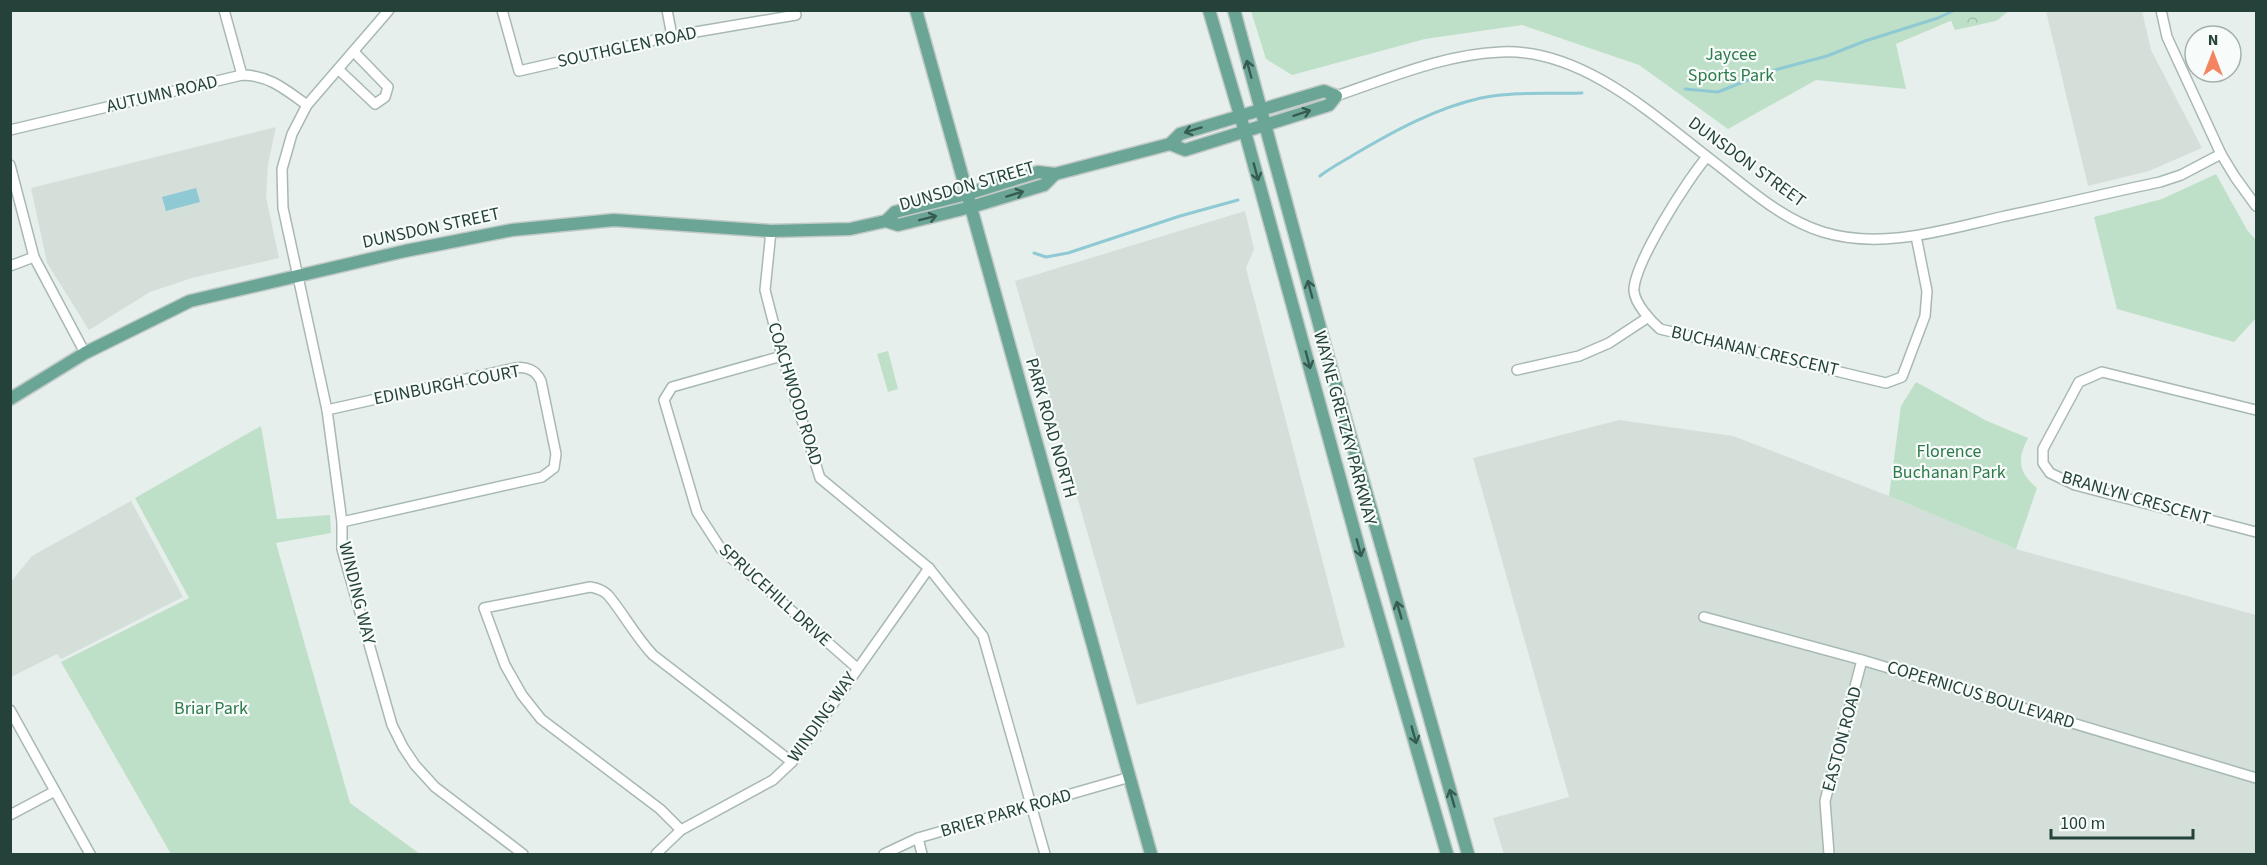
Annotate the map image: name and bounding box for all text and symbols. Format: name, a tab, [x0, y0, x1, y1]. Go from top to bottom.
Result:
street label: SOUTHGLEN ROAD	[555, 20, 699, 74]
north arrow	[2183, 24, 2243, 84]
text: N	[2208, 29, 2218, 51]
park label: Jaycee Sports Park	[1688, 42, 1774, 88]
one-way arrow	[1243, 60, 1255, 79]
street label: AUTUMN ROAD	[104, 69, 220, 119]
one-way arrow	[1292, 107, 1311, 118]
street label: DUNSDON STREET	[1683, 111, 1811, 213]
one-way arrow	[1184, 125, 1203, 136]
street label: DUNSDON STREET	[896, 155, 1038, 217]
one-way arrow	[1251, 162, 1262, 181]
one-way arrow	[1005, 188, 1024, 199]
street label: DUNSDON STREET	[360, 201, 502, 255]
one-way arrow	[918, 211, 937, 223]
one-way arrow	[1303, 280, 1315, 299]
street label: COACHWOOD ROAD	[761, 319, 829, 469]
street label: BUCHANAN CRESCENT	[1669, 320, 1842, 383]
street label: WAYNE GRETZKY PARKWAY	[1307, 328, 1383, 528]
one-way arrow	[1303, 350, 1314, 369]
street label: PARK ROAD NORTH	[1019, 355, 1083, 501]
street label: EDINBURGH COURT	[372, 358, 523, 411]
park label: Florence Buchanan Park	[1892, 439, 2006, 485]
street label: BRANLYN CRESCENT	[2059, 465, 2214, 531]
street label: SPRUCEHILL DRIVE	[713, 538, 837, 652]
one-way arrow	[1354, 538, 1365, 557]
street label: WINDING WAY	[332, 539, 382, 647]
one-way arrow	[1393, 601, 1404, 620]
street label: COPERNICUS BOULEVARD	[1884, 655, 2078, 735]
street label: WINDING WAY	[782, 667, 863, 767]
street label: EASTON ROAD	[1816, 684, 1868, 794]
park label: Briar Park	[174, 696, 248, 721]
one-way arrow	[1409, 725, 1420, 744]
street label: BRIER PARK ROAD	[938, 782, 1074, 844]
one-way arrow	[1446, 789, 1457, 808]
scale bar	[2051, 802, 2194, 840]
text: 100 m	[2060, 811, 2105, 836]

